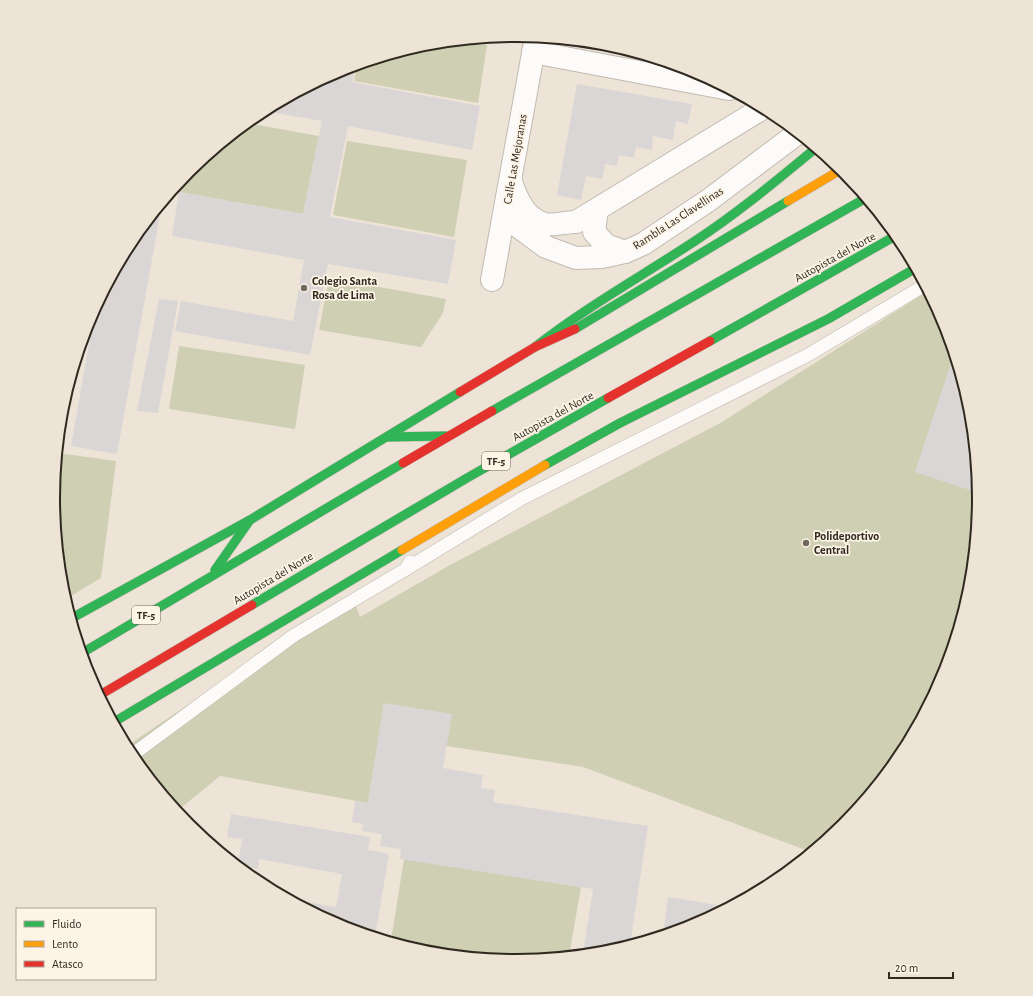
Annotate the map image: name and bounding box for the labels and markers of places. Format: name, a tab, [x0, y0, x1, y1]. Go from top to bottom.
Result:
place label: Colegio Santa Rosa de Lima	[312, 275, 377, 301]
marker: Colegio Santa Rosa de Lima	[299, 283, 309, 293]
place label: Polideportivo Central	[814, 530, 879, 556]
marker: Polideportivo Central	[801, 538, 811, 548]

